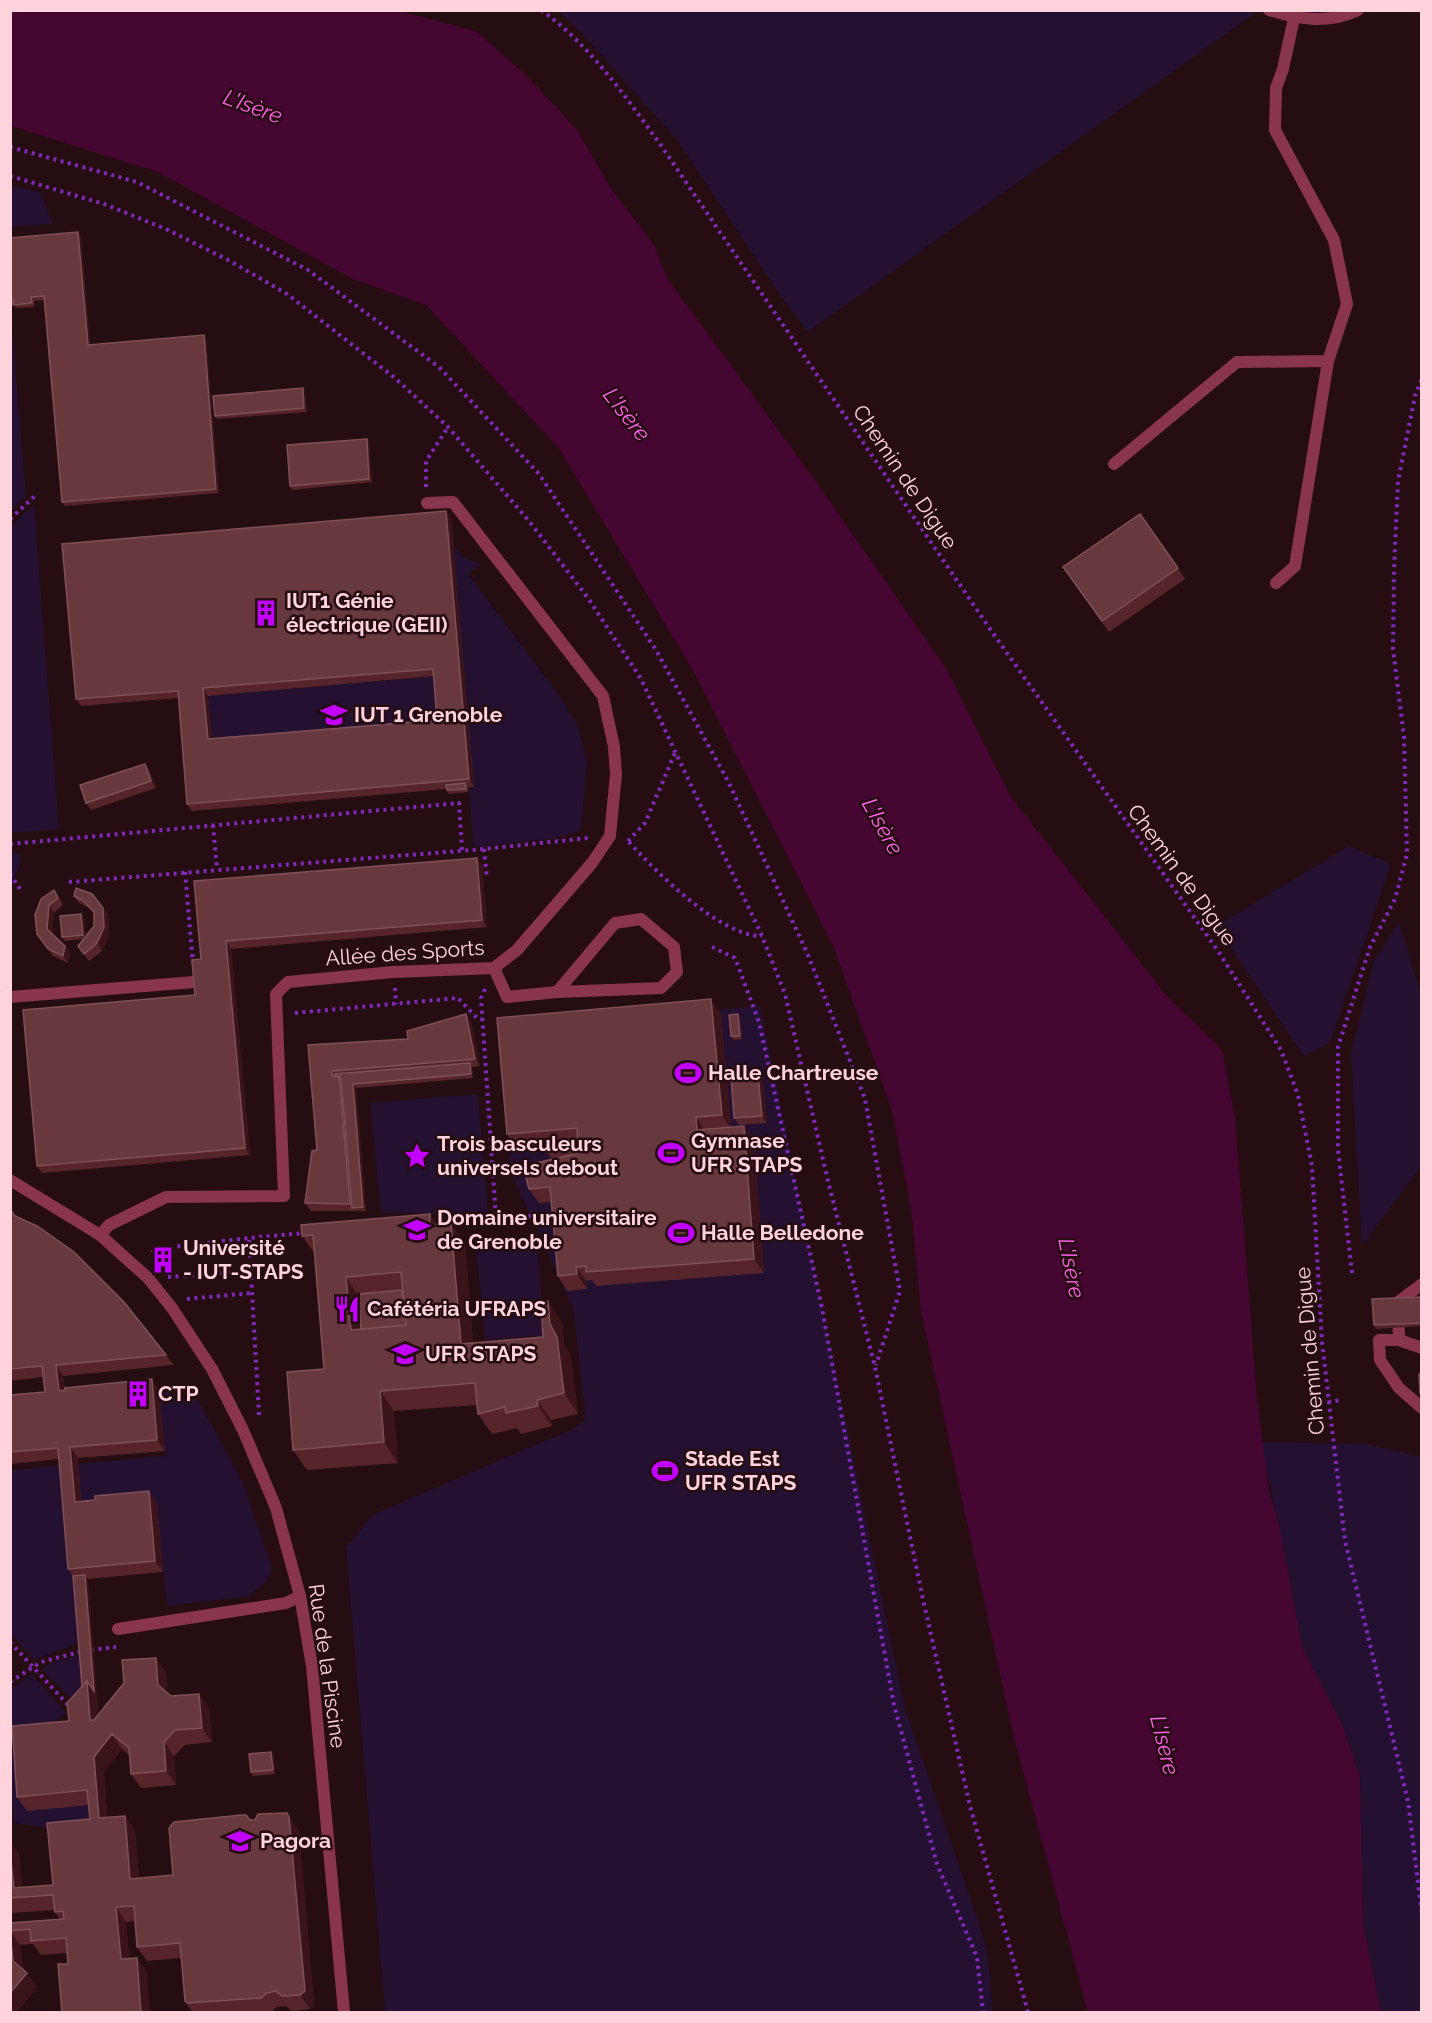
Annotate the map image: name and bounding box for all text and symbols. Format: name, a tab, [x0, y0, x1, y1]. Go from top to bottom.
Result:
water label: L'Isère	[220, 83, 286, 129]
water label: L'Isère	[598, 382, 656, 446]
street label: Chemin de Digue	[848, 400, 963, 554]
place label: IUT1 Génie électrique (GEII)	[286, 588, 448, 637]
building icon: IUT1 Génie électrique (GEII)	[251, 598, 281, 628]
school or university icon: IUT 1 Grenoble	[319, 700, 349, 730]
place label: IUT 1 Grenoble	[354, 702, 503, 727]
water label: L'Isère	[857, 793, 909, 859]
street label: Chemin de Digue	[1123, 799, 1242, 950]
street label: Allée des Sports	[325, 934, 485, 971]
sports icon: Halle Chartreuse	[673, 1058, 703, 1088]
place label: Halle Chartreuse	[708, 1060, 879, 1085]
place label: Gymnase UFR STAPS	[691, 1128, 802, 1177]
place label: Trois basculeurs universels debout	[437, 1131, 618, 1180]
sports icon: Gymnase UFR STAPS	[656, 1138, 686, 1168]
place icon: Trois basculeurs universels debout	[402, 1141, 432, 1171]
place label: Domaine universitaire de Grenoble	[437, 1205, 657, 1254]
school or university icon: Domaine universitaire de Grenoble	[402, 1215, 432, 1245]
sports icon: Halle Belledone	[666, 1218, 696, 1248]
place label: Halle Belledone	[701, 1220, 864, 1245]
place label: Université - IUT-STAPS	[183, 1235, 304, 1284]
water label: L'Isère	[1053, 1236, 1091, 1301]
building icon: Université - IUT-STAPS	[148, 1245, 178, 1275]
street label: Chemin de Digue	[1290, 1266, 1329, 1436]
restaurant icon: Cafétéria UFRAPS	[332, 1294, 362, 1324]
place label: Cafétéria UFRAPS	[367, 1296, 547, 1321]
school or university icon: UFR STAPS	[390, 1339, 420, 1369]
place label: UFR STAPS	[425, 1341, 536, 1366]
building icon: CTP	[123, 1379, 153, 1409]
place label: CTP	[158, 1381, 199, 1406]
place label: Stade Est UFR STAPS	[685, 1446, 796, 1495]
sports icon: Stade Est UFR STAPS	[650, 1456, 680, 1486]
street label: Rue de la Piscine	[304, 1582, 351, 1750]
water label: L'Isère	[1145, 1712, 1185, 1778]
school or university icon: Pagora	[225, 1826, 255, 1856]
place label: Pagora	[260, 1828, 331, 1853]

